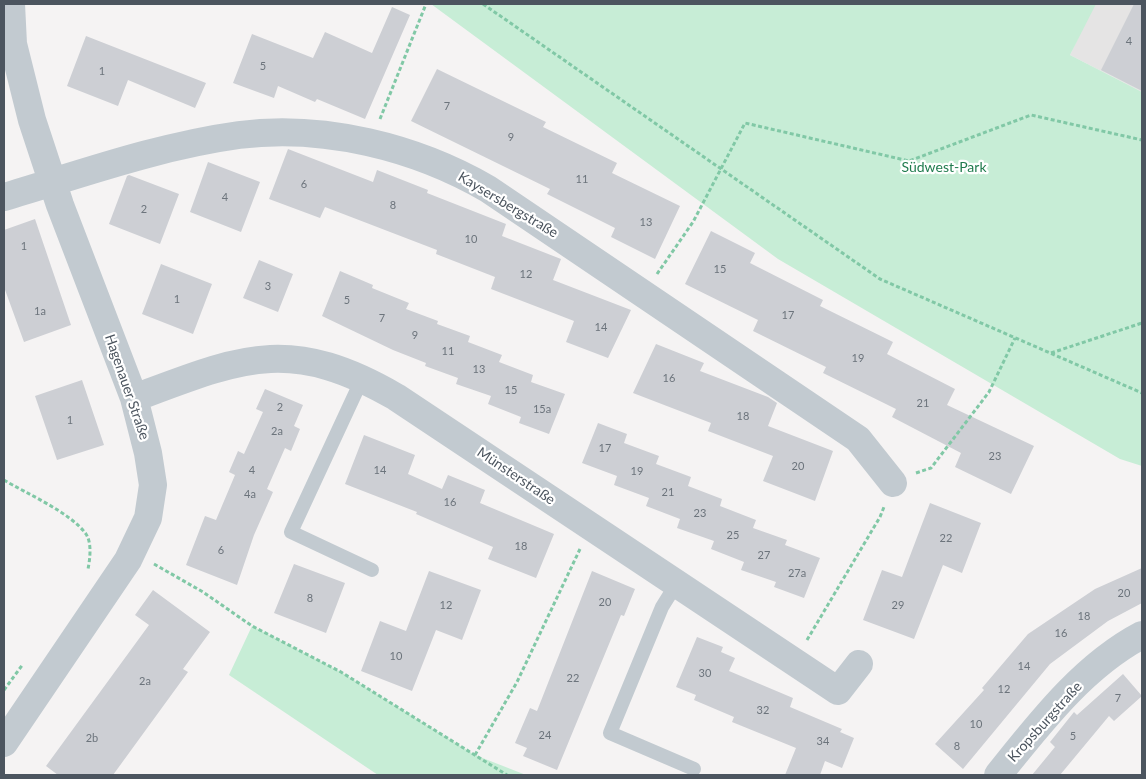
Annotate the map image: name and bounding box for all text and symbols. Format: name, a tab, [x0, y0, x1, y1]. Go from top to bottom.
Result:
house number: 4	[1126, 34, 1132, 48]
house number: 5	[260, 59, 266, 73]
house number: 1	[99, 64, 105, 78]
house number: 7	[444, 99, 450, 113]
house number: 9	[508, 130, 514, 144]
park label: Südwest-Park	[901, 159, 987, 175]
street label: Kaysersbergstraße	[455, 169, 561, 241]
house number: 11	[576, 172, 588, 186]
house number: 6	[301, 177, 307, 191]
house number: 4	[222, 190, 228, 204]
house number: 8	[390, 198, 396, 212]
house number: 2	[141, 202, 147, 216]
house number: 13	[640, 215, 652, 229]
house number: 10	[465, 232, 477, 246]
house number: 1	[21, 239, 27, 253]
house number: 15	[714, 262, 726, 276]
house number: 12	[520, 267, 532, 281]
house number: 3	[265, 279, 271, 293]
house number: 1	[174, 292, 180, 306]
house number: 5	[344, 293, 350, 307]
house number: 1a	[34, 304, 46, 318]
house number: 17	[782, 308, 794, 322]
house number: 7	[379, 311, 385, 325]
house number: 14	[595, 320, 607, 334]
house number: 9	[412, 328, 418, 342]
street label: Hagenauer Straße	[101, 332, 153, 442]
house number: 11	[442, 344, 454, 358]
house number: 19	[852, 351, 864, 365]
house number: 13	[473, 362, 485, 376]
house number: 16	[663, 371, 675, 385]
house number: 15	[505, 383, 517, 397]
house number: 21	[917, 396, 929, 410]
house number: 2	[277, 400, 283, 414]
house number: 15a	[533, 402, 551, 416]
house number: 18	[737, 409, 749, 423]
house number: 1	[67, 413, 73, 427]
house number: 2a	[271, 424, 283, 438]
house number: 17	[599, 441, 611, 455]
street label: Münsterstraße	[474, 444, 558, 508]
house number: 23	[989, 449, 1001, 463]
house number: 20	[792, 459, 804, 473]
house number: 4	[249, 463, 255, 477]
house number: 14	[374, 463, 386, 477]
house number: 19	[631, 464, 643, 478]
house number: 21	[662, 485, 674, 499]
house number: 4a	[244, 487, 256, 501]
house number: 16	[444, 495, 456, 509]
house number: 23	[694, 506, 706, 520]
house number: 25	[727, 528, 739, 542]
house number: 22	[940, 531, 952, 545]
house number: 18	[515, 539, 527, 553]
house number: 6	[218, 543, 224, 557]
house number: 27	[758, 548, 770, 562]
house number: 27a	[788, 566, 806, 580]
house number: 20	[1118, 586, 1130, 600]
house number: 8	[307, 591, 313, 605]
house number: 20	[599, 595, 611, 609]
house number: 12	[440, 598, 452, 612]
house number: 29	[892, 598, 904, 612]
house number: 18	[1078, 609, 1090, 623]
house number: 16	[1055, 626, 1067, 640]
house number: 10	[390, 649, 402, 663]
house number: 14	[1018, 659, 1030, 673]
house number: 30	[699, 666, 711, 680]
house number: 22	[567, 671, 579, 685]
house number: 2a	[139, 674, 151, 688]
street label: Kropsburgstraße	[1005, 678, 1085, 766]
house number: 12	[998, 682, 1010, 696]
house number: 7	[1115, 691, 1121, 705]
house number: 32	[757, 703, 769, 717]
house number: 10	[970, 717, 982, 731]
house number: 24	[539, 728, 551, 742]
house number: 5	[1070, 729, 1076, 743]
house number: 2b	[86, 731, 98, 745]
house number: 34	[817, 734, 829, 748]
house number: 8	[954, 739, 960, 753]

